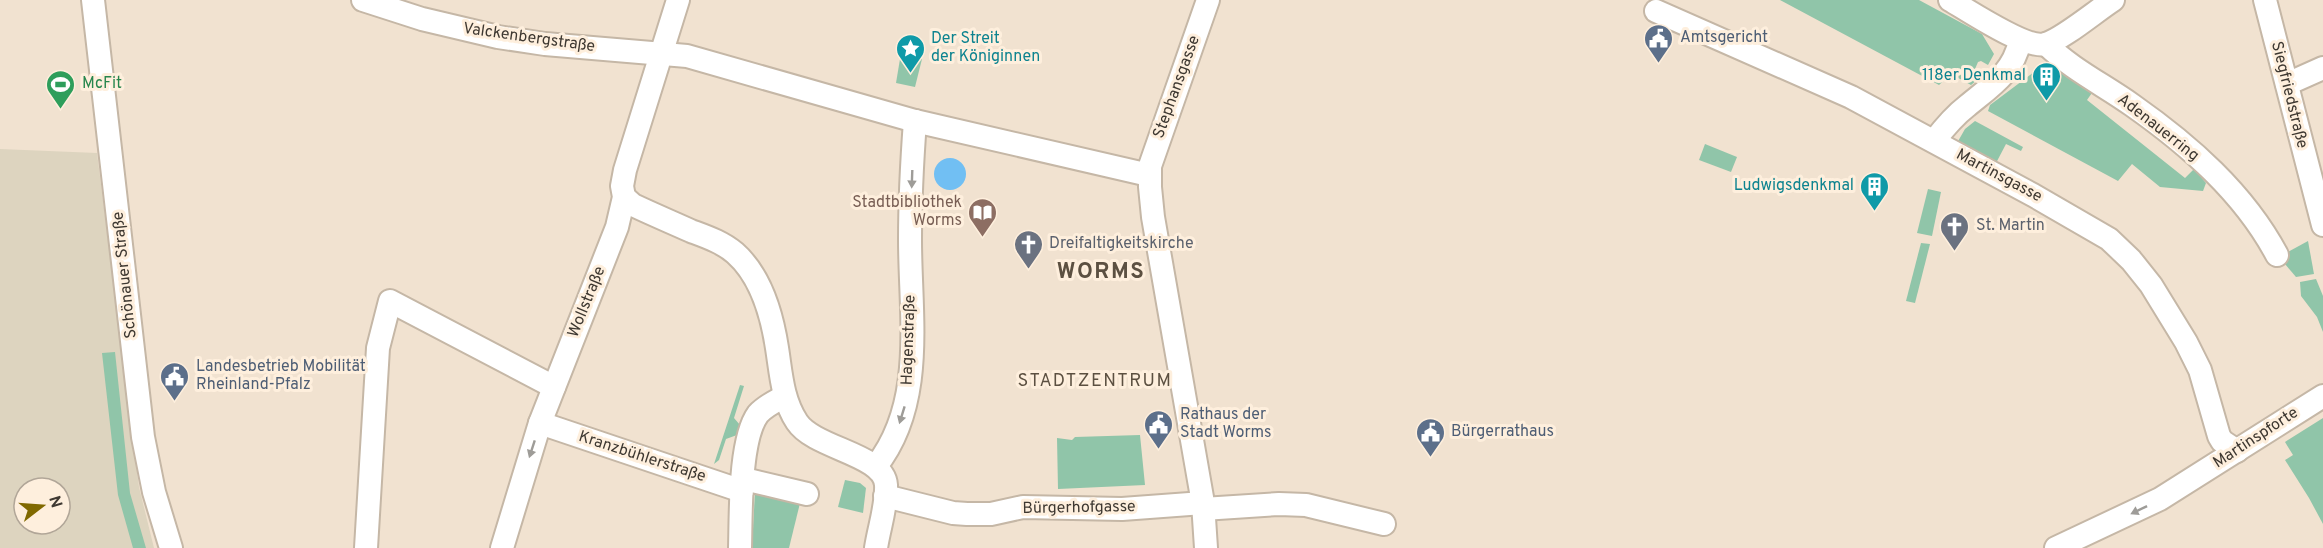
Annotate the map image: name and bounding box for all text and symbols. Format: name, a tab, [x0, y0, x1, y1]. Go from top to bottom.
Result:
street label: Valckenbergstraße	[462, 19, 596, 57]
public building icon: Amtsgericht	[1643, 22, 1675, 64]
place label: Amtsgericht	[1680, 28, 1768, 48]
place label: Der Streit der Königinnen	[931, 29, 1040, 67]
place icon: Der Streit der Königinnen	[894, 32, 926, 74]
street label: Stephansgasse	[1149, 33, 1205, 141]
street label: Siegfriedstraße	[2266, 39, 2312, 151]
building icon: 118er Denkmal	[2031, 60, 2063, 102]
place label: 118er Denkmal	[1922, 66, 2026, 86]
sports icon: McFit	[45, 68, 77, 110]
place label: McFit	[82, 74, 122, 94]
street label: Adenauerring	[2113, 90, 2203, 166]
street label: Martinsgasse	[1953, 145, 2045, 207]
one-way arrow	[907, 170, 916, 189]
building icon: Ludwigsdenkmal	[1859, 170, 1891, 212]
place label: Ludwigsdenkmal	[1734, 176, 1854, 196]
place label: Stadtbibliothek Worms	[852, 193, 962, 231]
library icon: Stadtbibliothek Worms	[967, 196, 999, 238]
church icon: St. Martin	[1939, 210, 1971, 252]
street label: Schönauer Straße	[108, 211, 142, 339]
place label: St. Martin	[1976, 216, 2045, 236]
church icon: Dreifaltigkeitskirche	[1012, 228, 1044, 270]
place label: Dreifaltigkeitskirche	[1049, 234, 1194, 254]
district label: WORMS	[1057, 259, 1145, 286]
street label: Wollstraße	[564, 264, 610, 340]
street label: Hagenstraße	[897, 294, 921, 386]
place label: Landesbetrieb Mobilität Rheinland-Pfalz	[196, 357, 366, 395]
public building icon: Landesbetrieb Mobilität Rheinland-Pfalz	[159, 360, 191, 402]
district label: STADTZENTRUM	[1018, 370, 1172, 393]
street label: Martinspforte	[2210, 403, 2302, 473]
place label: Rathaus der Stadt Worms	[1180, 405, 1272, 443]
one-way arrow	[897, 406, 906, 424]
public building icon: Rathaus der Stadt Worms	[1143, 408, 1175, 450]
public building icon: Bürgerrathaus	[1414, 416, 1446, 458]
place label: Bürgerrathaus	[1451, 422, 1554, 442]
street label: Kranzbühlerstraße	[576, 427, 708, 487]
one-way arrow	[527, 440, 536, 458]
north arrow	[12, 476, 72, 536]
text: N	[43, 494, 66, 511]
street label: Bürgerhofgasse	[1022, 497, 1136, 519]
one-way arrow	[2130, 505, 2147, 514]

